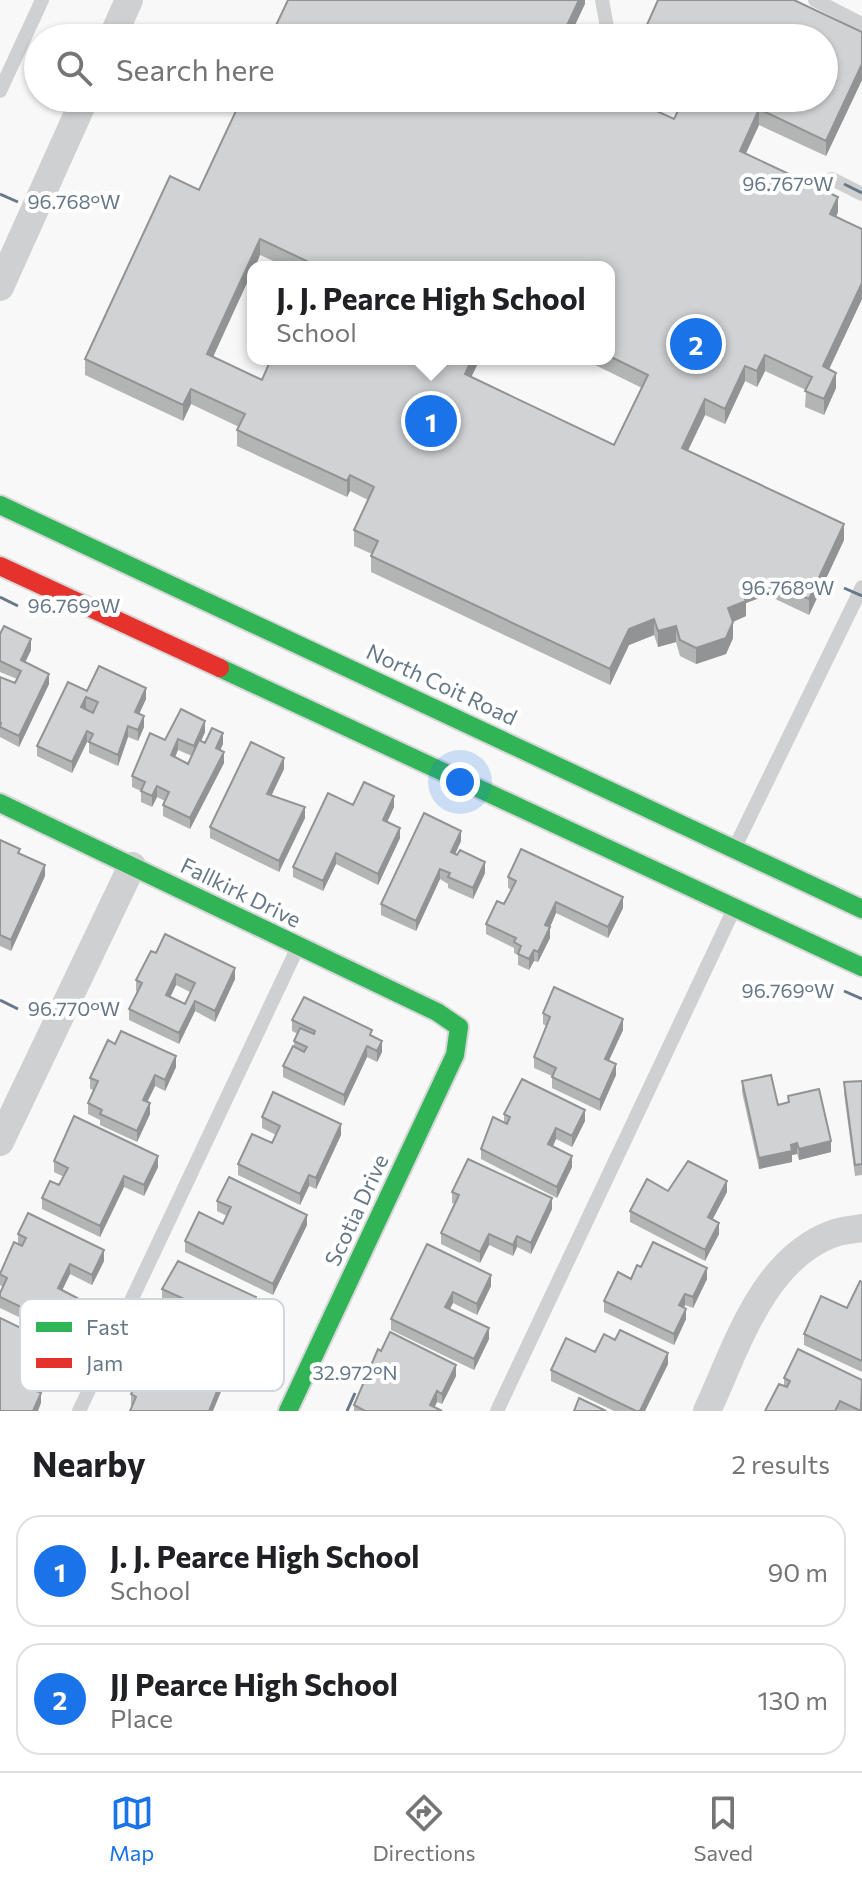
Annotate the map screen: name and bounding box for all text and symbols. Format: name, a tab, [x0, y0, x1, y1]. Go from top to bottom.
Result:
search box	[24, 24, 838, 112]
icon: search	[52, 46, 96, 90]
text: Search here	[116, 50, 275, 87]
text: 96.767°W	[742, 171, 834, 195]
text: 96.768°W	[27, 189, 121, 213]
popup	[247, 261, 615, 365]
text: J. J. Pearce High School	[276, 279, 586, 316]
pin: 2	[670, 314, 722, 374]
text: School	[276, 316, 357, 347]
pin: 1	[405, 391, 457, 451]
text: 96.768°W	[741, 575, 835, 599]
text: 96.769°W	[28, 593, 120, 617]
street label: North Coit Road	[363, 637, 521, 731]
your location	[440, 762, 480, 802]
street label: Fallkirk Drive	[176, 851, 306, 933]
text: 96.769°W	[742, 978, 834, 1002]
text: 96.770°W	[28, 996, 120, 1020]
street label: Scotia Drive	[318, 1150, 394, 1270]
legend	[20, 1299, 284, 1391]
text: Fast	[86, 1313, 129, 1340]
text: Jam	[86, 1349, 123, 1376]
text: 32.972°N	[312, 1360, 398, 1384]
text: Nearby	[32, 1442, 146, 1484]
text: 2 results	[732, 1448, 830, 1479]
text: J. J. Pearce High School	[110, 1537, 420, 1574]
text: 1	[54, 1556, 66, 1587]
text: 90 m	[768, 1556, 828, 1587]
text: School	[110, 1574, 191, 1605]
text: JJ Pearce High School	[110, 1665, 398, 1702]
text: 2	[53, 1684, 67, 1715]
text: 130 m	[757, 1684, 828, 1715]
text: Place	[110, 1702, 173, 1733]
tab: Map	[109, 1791, 154, 1866]
tab: Directions	[372, 1791, 476, 1866]
tab: Saved	[694, 1791, 753, 1866]

